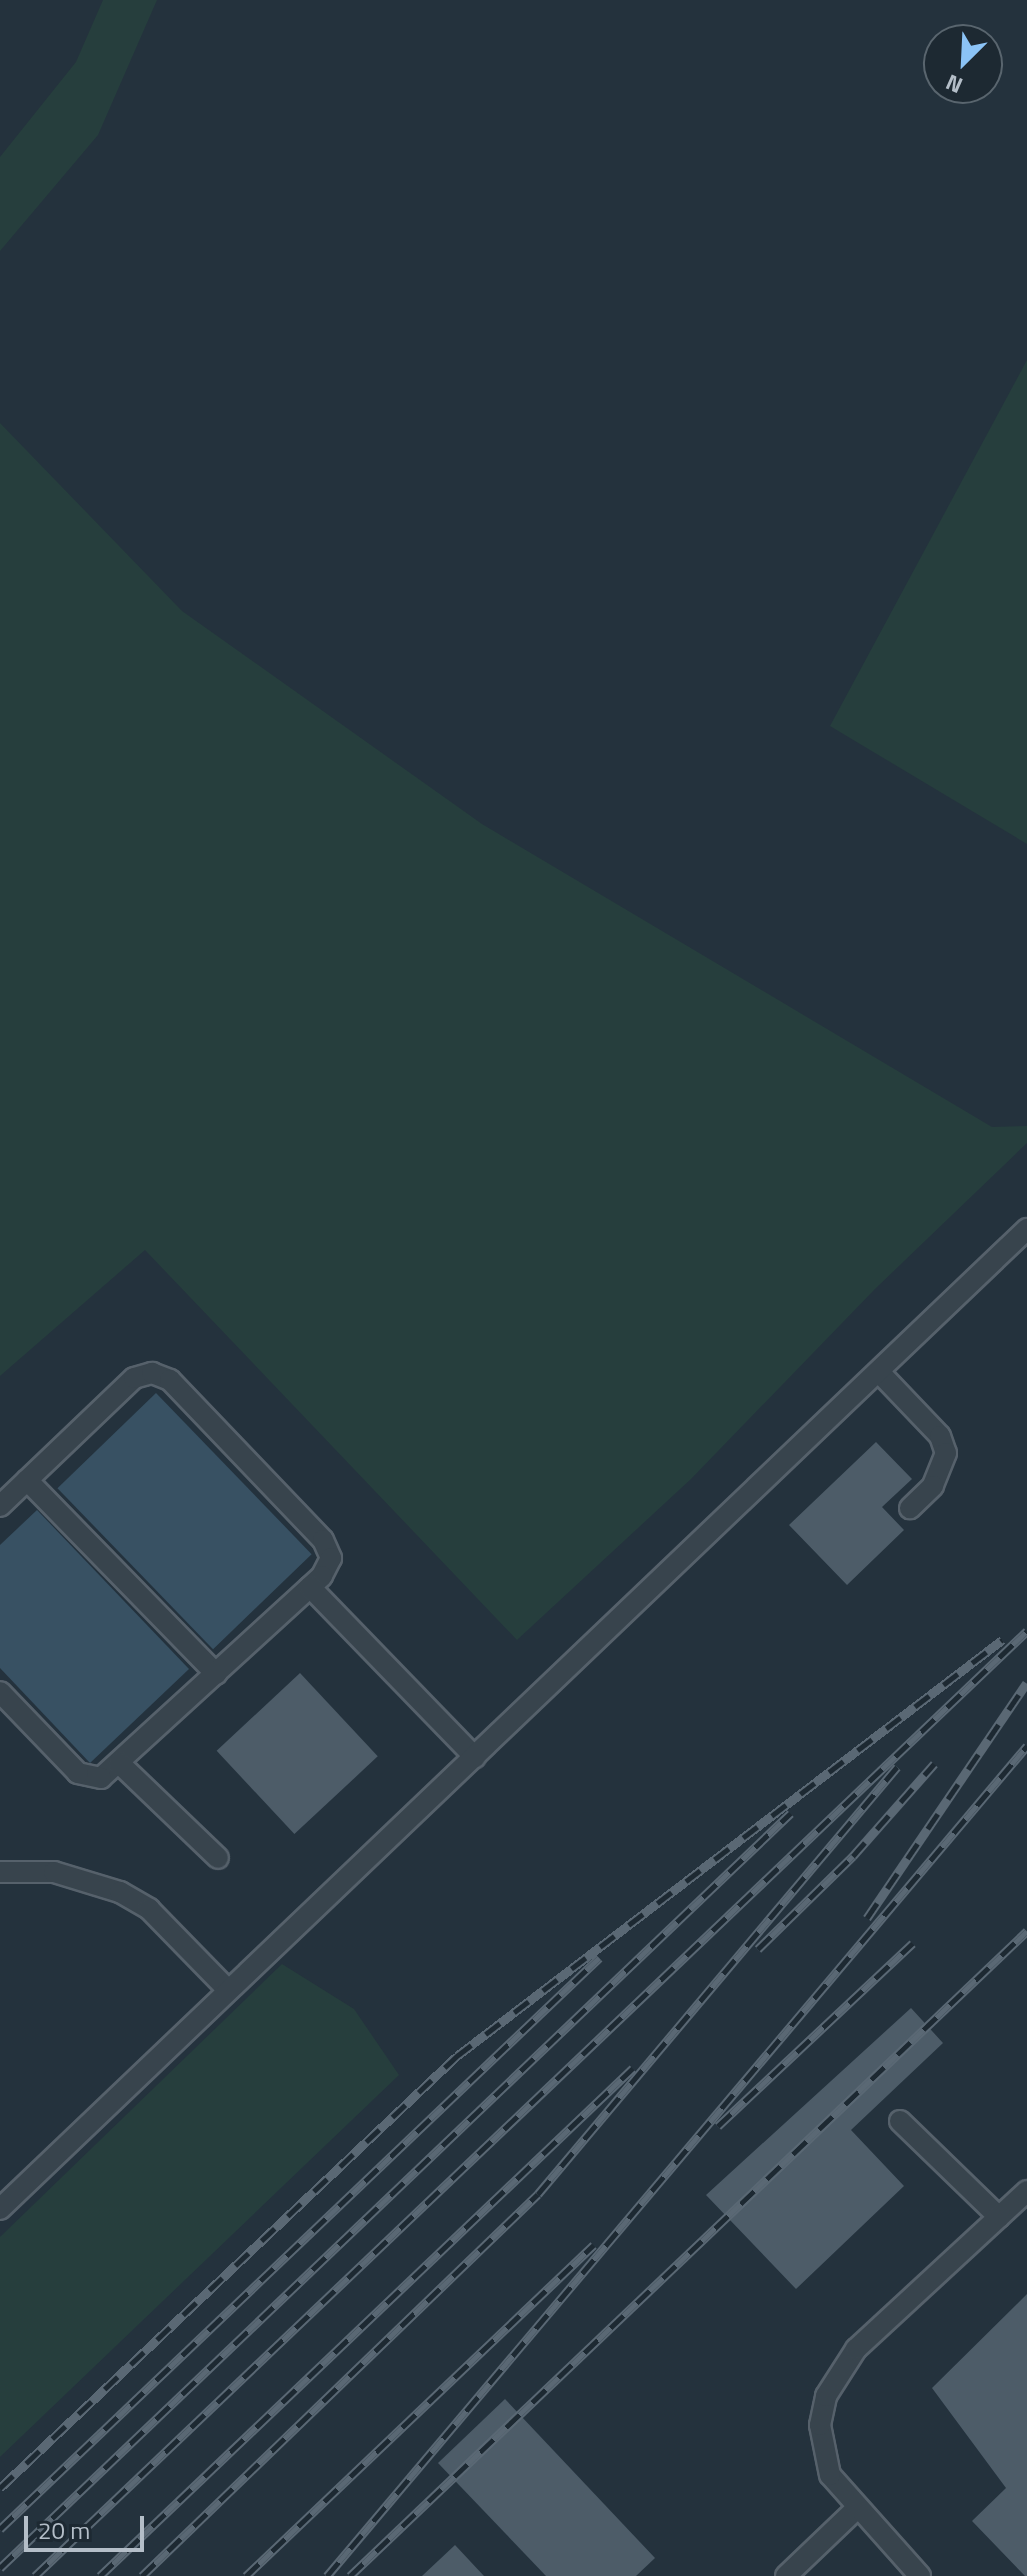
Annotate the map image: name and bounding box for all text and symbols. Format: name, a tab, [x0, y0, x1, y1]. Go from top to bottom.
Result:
north arrow	[923, 24, 1003, 104]
text: N	[940, 65, 968, 103]
scale bar	[28, 2500, 148, 2550]
text: 20 m	[38, 2512, 90, 2548]

